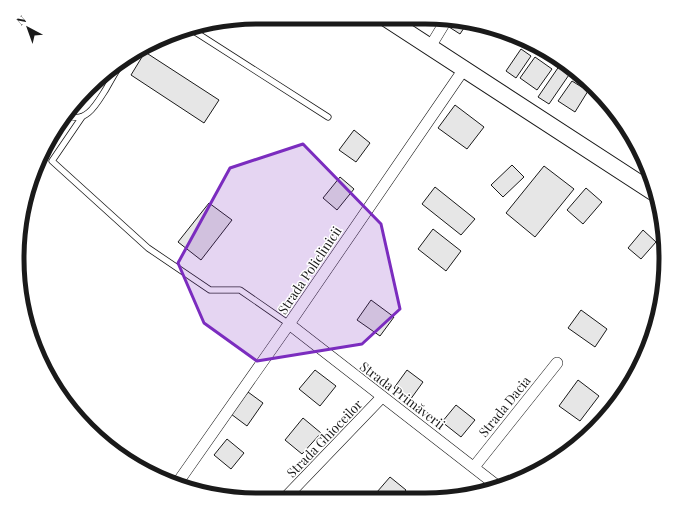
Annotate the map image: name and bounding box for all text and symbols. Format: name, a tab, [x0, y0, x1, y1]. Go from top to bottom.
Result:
north arrow	[8, 8, 48, 48]
text: N	[13, 12, 29, 28]
street label: Strada Policlinicii	[273, 223, 345, 317]
street label: Strada Primăverii	[357, 357, 449, 433]
street label: Strada Dacia	[474, 372, 534, 440]
street label: Strada Ghioceilor	[283, 395, 366, 481]

